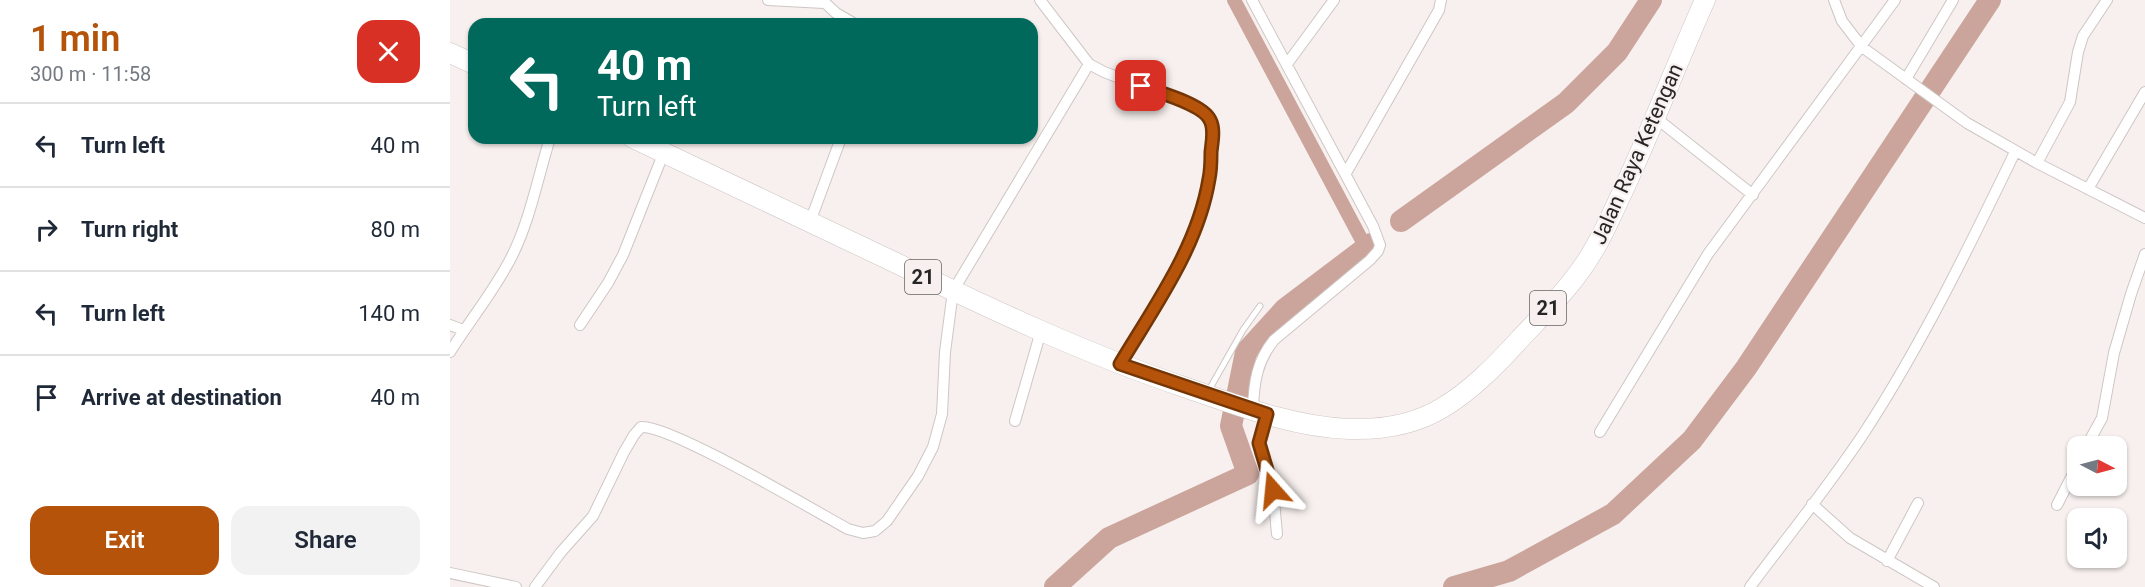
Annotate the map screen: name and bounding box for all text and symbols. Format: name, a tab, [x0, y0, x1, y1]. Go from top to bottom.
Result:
text: 1 min	[30, 18, 120, 60]
button: close	[357, 20, 420, 83]
text: 40 m	[597, 41, 692, 90]
icon: left	[498, 42, 576, 120]
pin	[1115, 60, 1166, 111]
street label: Jalan Raya Ketengan	[1586, 60, 1688, 248]
text: 300 m · 11:58	[30, 62, 151, 86]
icon: arrive	[1124, 69, 1157, 102]
text: Turn left	[597, 91, 697, 123]
icon: left	[30, 129, 63, 162]
text: Turn left	[81, 133, 165, 158]
text: 40 m	[371, 133, 420, 158]
icon: right	[30, 213, 63, 246]
text: Turn right	[81, 217, 178, 242]
text: 80 m	[371, 217, 420, 242]
road number: 21	[905, 260, 941, 294]
road number: 21	[1530, 291, 1566, 325]
icon: left	[30, 297, 63, 330]
text: Turn left	[81, 301, 165, 326]
text: 140 m	[358, 301, 420, 326]
icon: arrive	[30, 381, 63, 414]
text: Arrive at destination	[81, 385, 282, 410]
text: 40 m	[371, 385, 420, 410]
north arrow	[2067, 436, 2127, 496]
map controls	[2067, 436, 2127, 568]
position arrow	[1241, 458, 1305, 522]
button: Exit	[30, 506, 219, 575]
button: Share	[231, 506, 420, 575]
button: sound	[2067, 508, 2127, 568]

